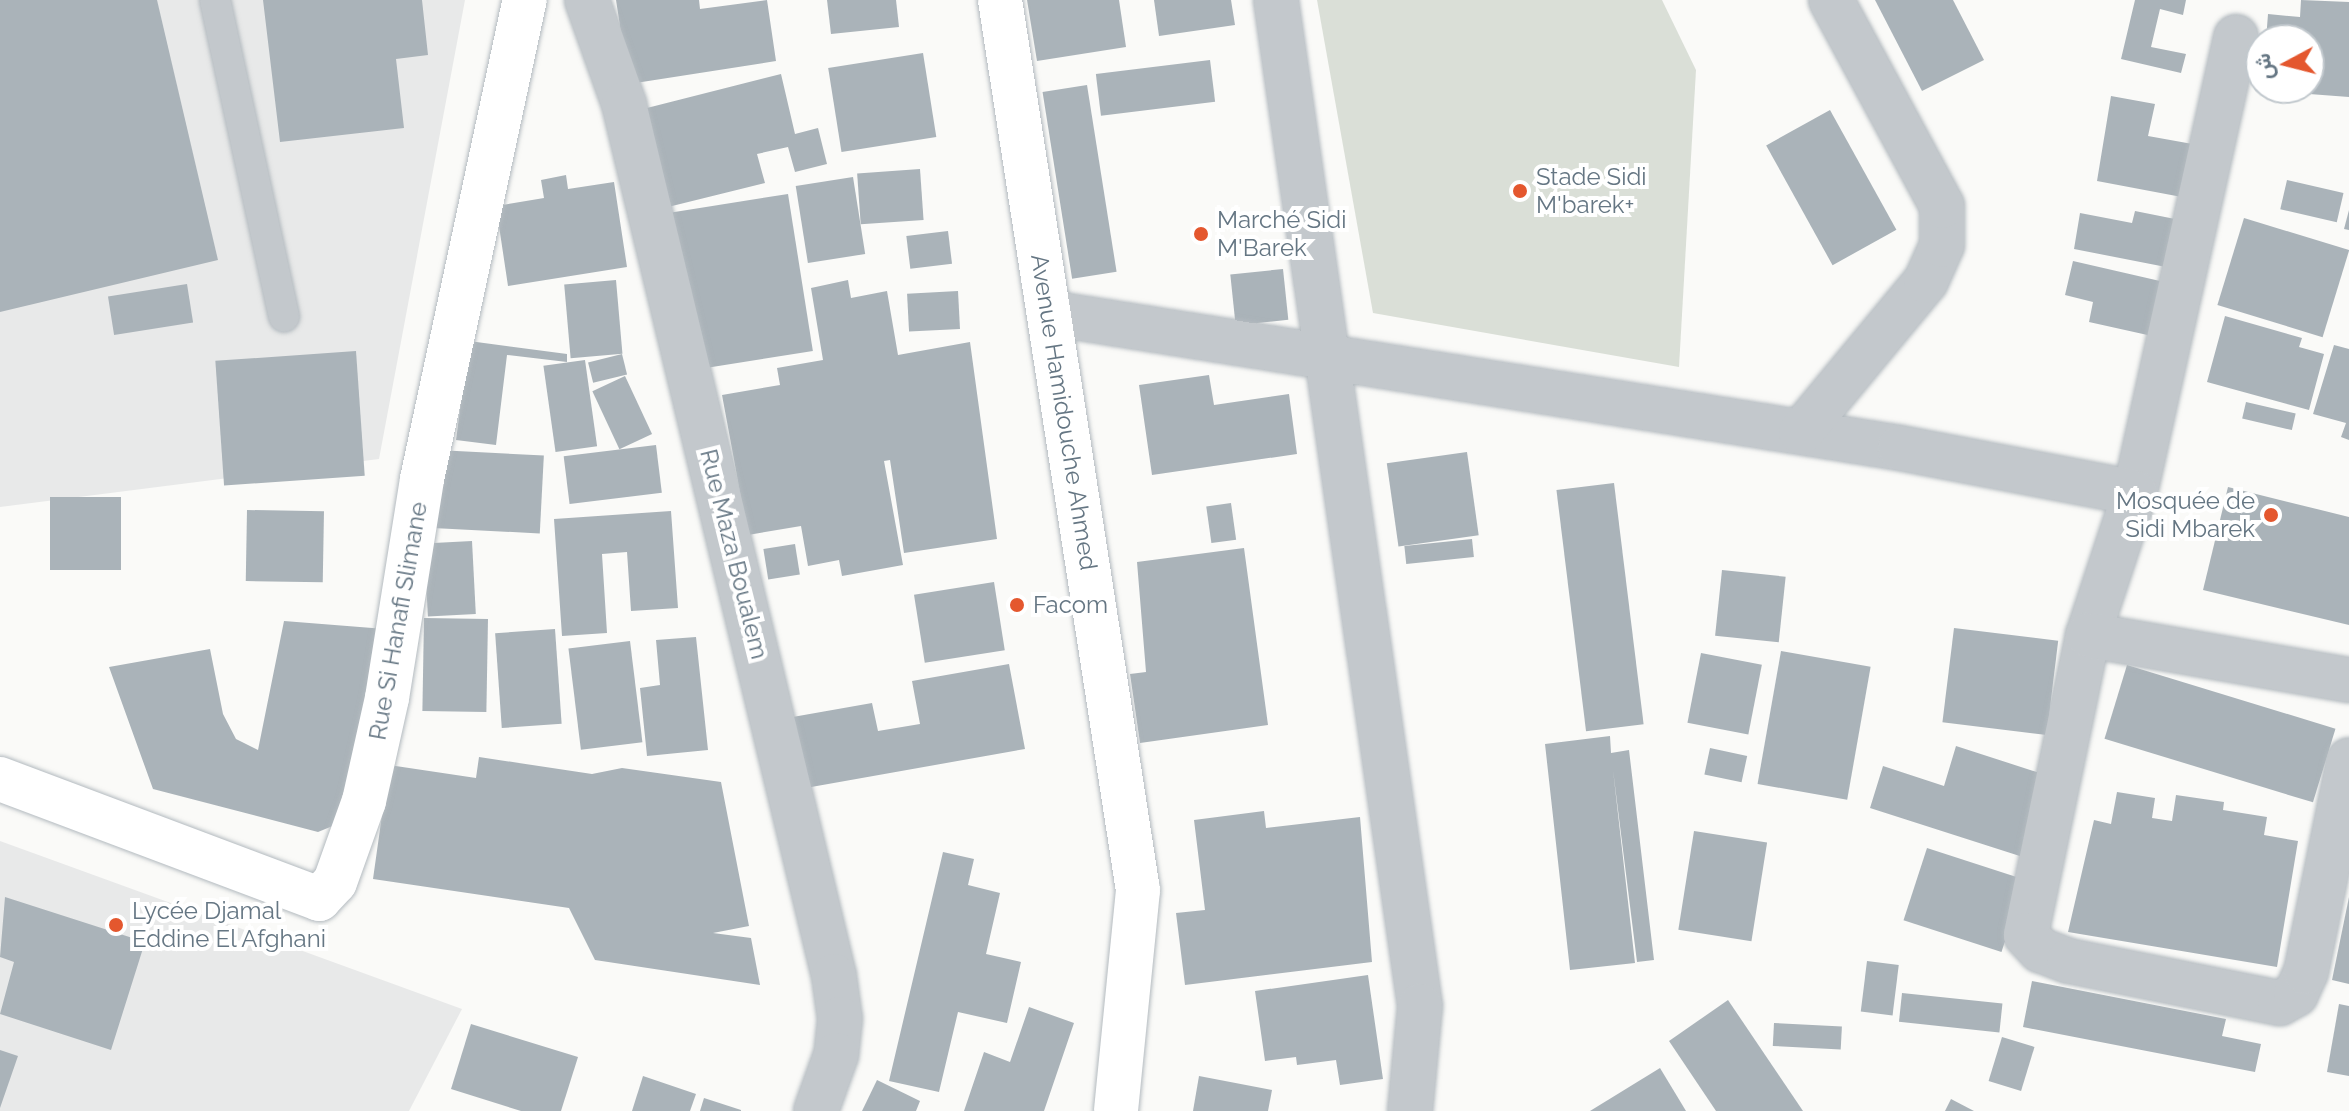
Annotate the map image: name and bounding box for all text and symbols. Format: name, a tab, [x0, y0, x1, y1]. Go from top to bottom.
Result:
north arrow	[2245, 24, 2325, 104]
text: ش	[2249, 52, 2278, 81]
place label: Stade Sidi M'barek+	[1536, 163, 1647, 219]
marker: Stade Sidi M'barek+	[1511, 182, 1529, 200]
place label: Marché Sidi M'Barek	[1217, 206, 1346, 262]
marker: Marché Sidi M'Barek	[1192, 225, 1210, 243]
street label: Avenue Hamidouche Ahmed	[1025, 252, 1103, 572]
street label: Rue Maza Boualem	[694, 446, 774, 662]
place label: Mosquée de Sidi Mbarek	[2116, 487, 2255, 543]
street label: Rue Si Hanafi Slimane	[363, 500, 433, 742]
marker: Mosquée de Sidi Mbarek	[2262, 506, 2280, 524]
place label: Facom	[1033, 591, 1108, 619]
marker: Facom	[1008, 596, 1026, 614]
place label: Lycée Djamal Eddine El Afghani	[132, 897, 327, 953]
marker: Lycée Djamal Eddine El Afghani	[107, 916, 125, 934]

